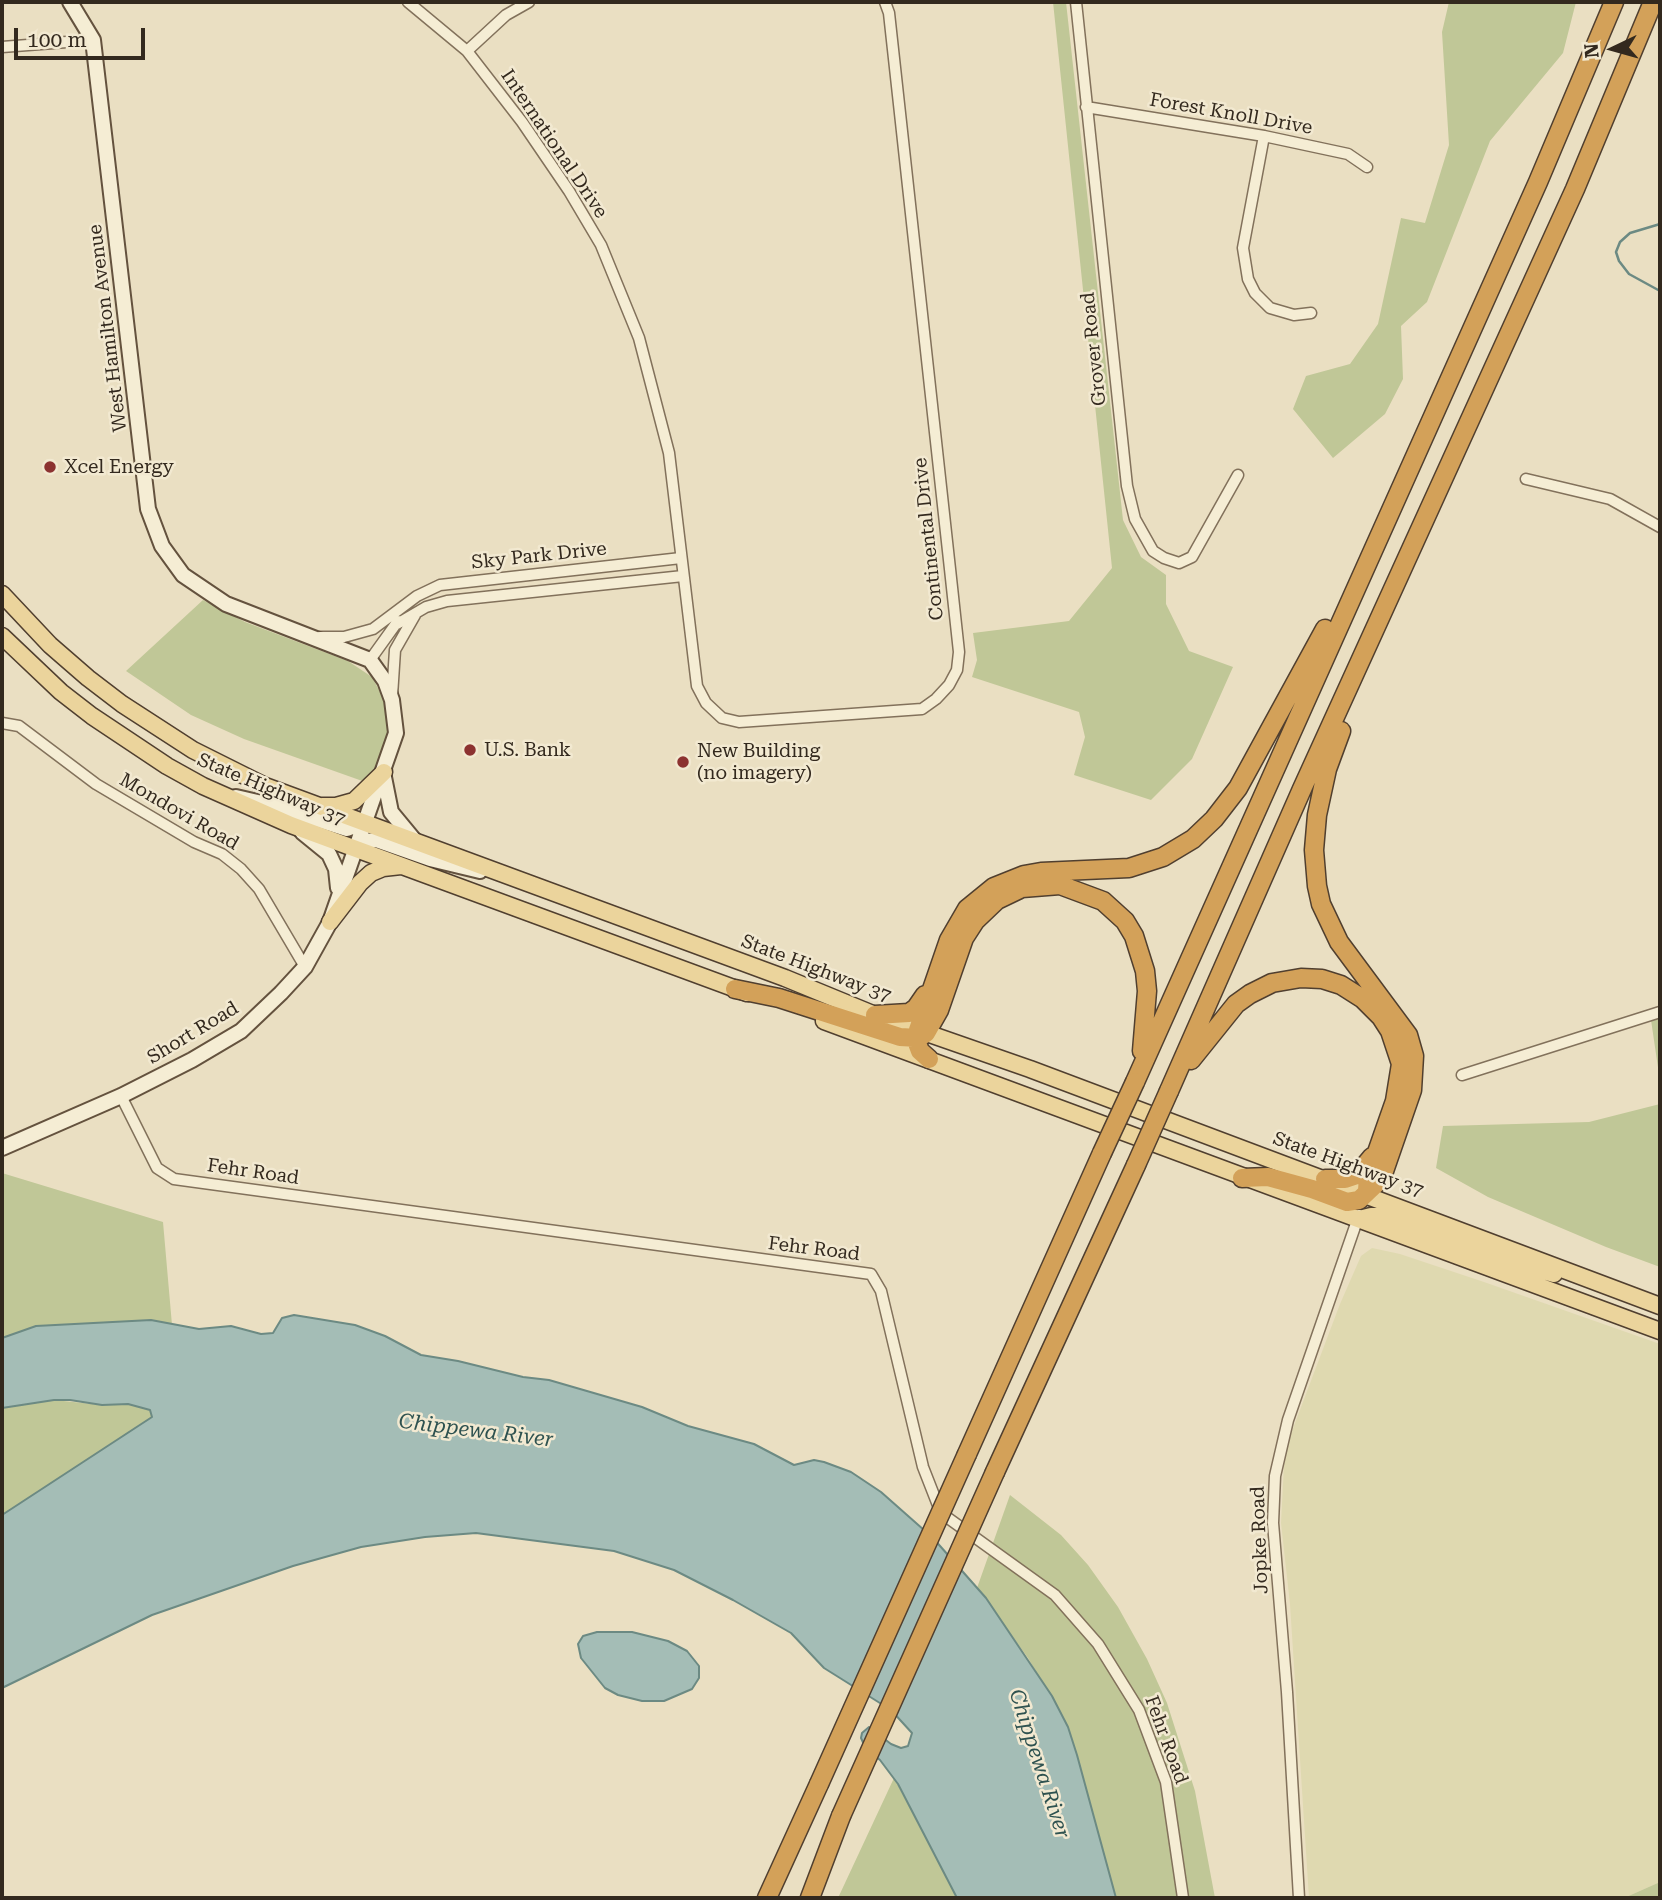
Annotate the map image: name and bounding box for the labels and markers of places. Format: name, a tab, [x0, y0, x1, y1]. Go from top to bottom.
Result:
place label: Xcel Energy	[64, 456, 174, 478]
marker: Xcel Energy	[42, 459, 58, 475]
place label: U.S. Bank	[484, 739, 571, 761]
place label: New Building (no imagery)	[697, 740, 820, 784]
marker: U.S. Bank	[462, 742, 478, 758]
marker: New Building (no imagery)	[675, 754, 691, 770]

